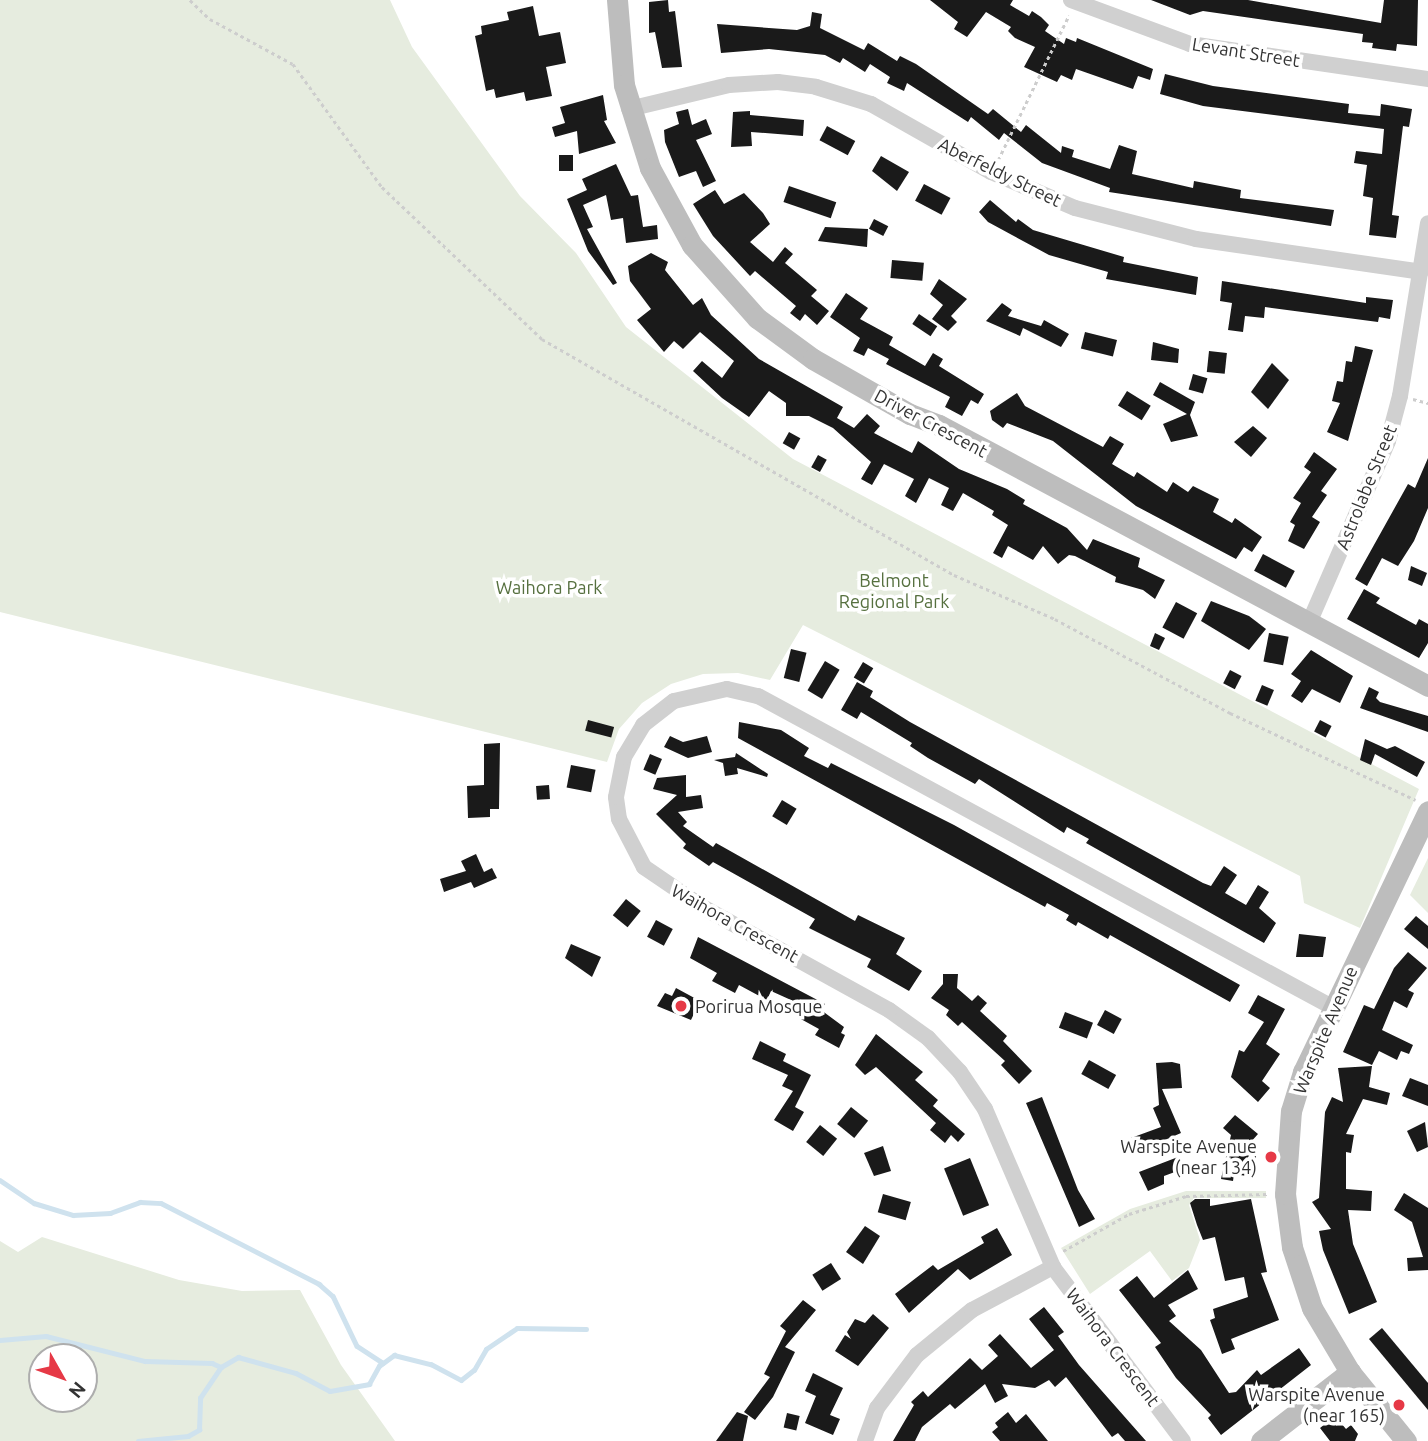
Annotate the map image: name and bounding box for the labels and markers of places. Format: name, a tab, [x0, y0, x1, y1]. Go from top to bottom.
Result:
place label: Porirua Mosque	[695, 995, 822, 1017]
marker: Porirua Mosque	[673, 998, 689, 1014]
place label: Warspite Avenue (near 134)	[1120, 1136, 1257, 1178]
marker: Warspite Avenue (near 134)	[1263, 1149, 1279, 1165]
place label: Warspite Avenue (near 165)	[1248, 1384, 1385, 1426]
marker: Warspite Avenue (near 165)	[1391, 1397, 1407, 1413]

